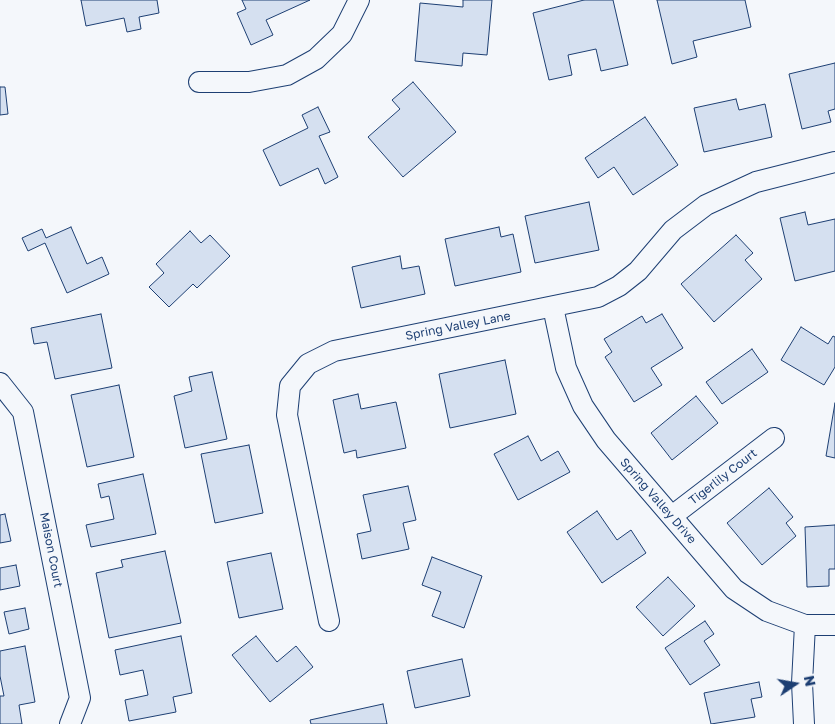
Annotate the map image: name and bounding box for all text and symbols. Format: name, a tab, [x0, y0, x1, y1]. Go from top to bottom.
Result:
street label: Spring Valley Lane	[404, 309, 512, 343]
street label: Tigerlily Court	[686, 446, 760, 508]
street label: Spring Valley Drive	[617, 455, 699, 547]
street label: Maison Court	[37, 511, 65, 589]
north arrow	[770, 659, 820, 709]
text: N	[801, 674, 820, 688]

